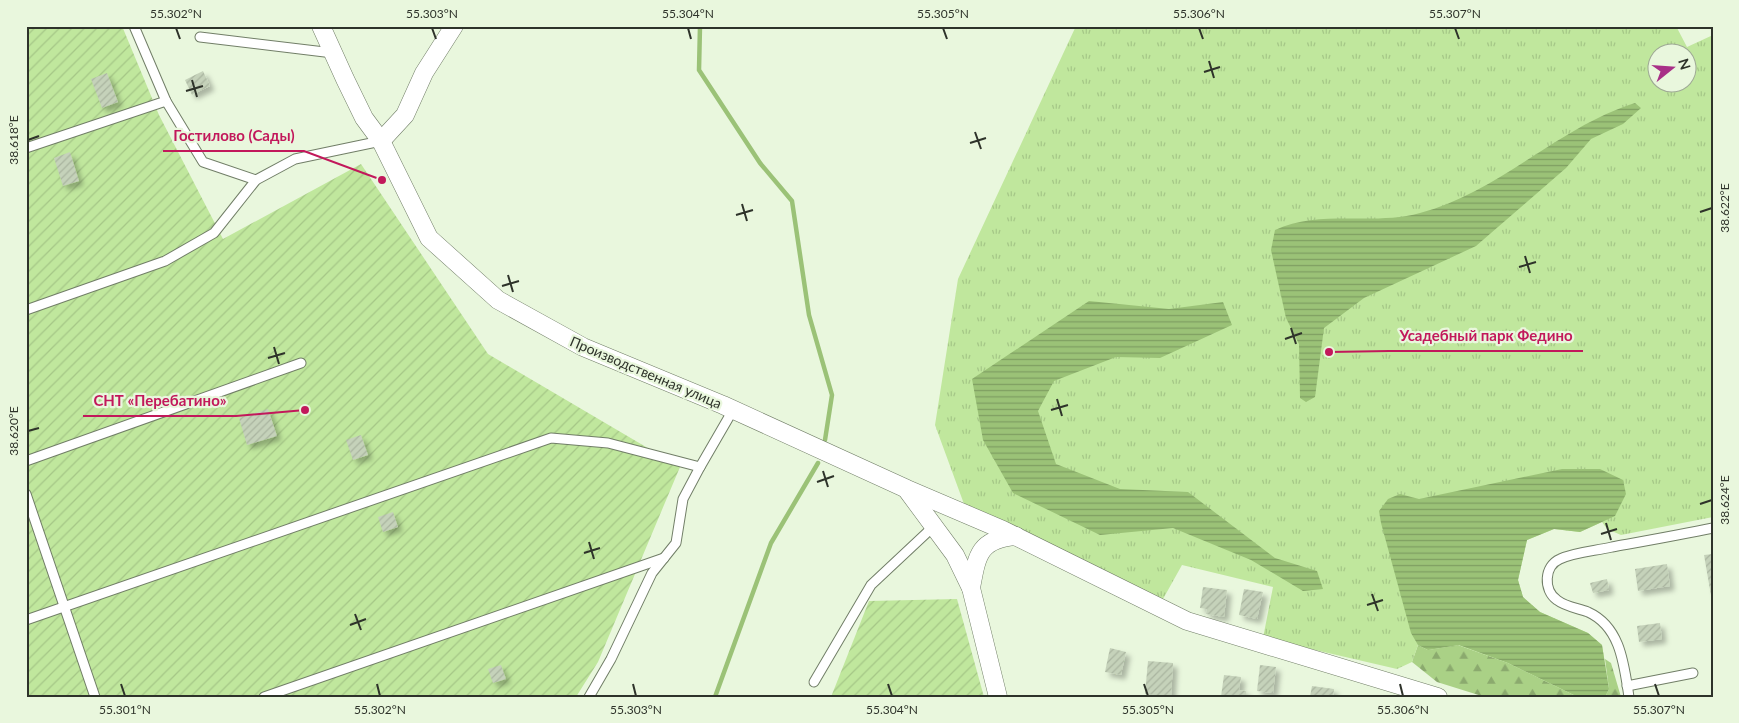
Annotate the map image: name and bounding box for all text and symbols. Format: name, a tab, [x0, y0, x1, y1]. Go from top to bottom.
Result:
text: 55.302°N	[150, 6, 202, 21]
text: 55.303°N	[406, 6, 458, 21]
text: 55.304°N	[662, 6, 714, 21]
text: 55.305°N	[917, 6, 969, 21]
text: 55.306°N	[1173, 6, 1225, 21]
text: 55.307°N	[1429, 6, 1481, 21]
north arrow	[1646, 42, 1696, 92]
text: N	[1675, 56, 1695, 72]
text: 38.618°E	[6, 115, 21, 165]
callout: Гостилово (Сады)	[163, 121, 304, 151]
text: Гостилово (Сады)	[173, 126, 295, 144]
text: 38.622°E	[1717, 183, 1732, 233]
callout: Усадебный парк Федино	[1389, 321, 1583, 351]
text: Усадебный парк Федино	[1398, 326, 1573, 344]
street label: Производственная улица	[568, 332, 724, 412]
callout: СНТ «Перебатино»	[83, 386, 236, 416]
text: СНТ «Перебатино»	[93, 391, 227, 409]
text: 38.620°E	[6, 406, 21, 456]
text: 38.624°E	[1717, 475, 1732, 525]
text: 55.301°N	[99, 702, 151, 717]
text: 55.302°N	[354, 702, 406, 717]
text: 55.303°N	[610, 702, 662, 717]
text: 55.304°N	[866, 702, 918, 717]
text: 55.305°N	[1122, 702, 1174, 717]
text: 55.306°N	[1377, 702, 1429, 717]
text: 55.307°N	[1633, 702, 1685, 717]

